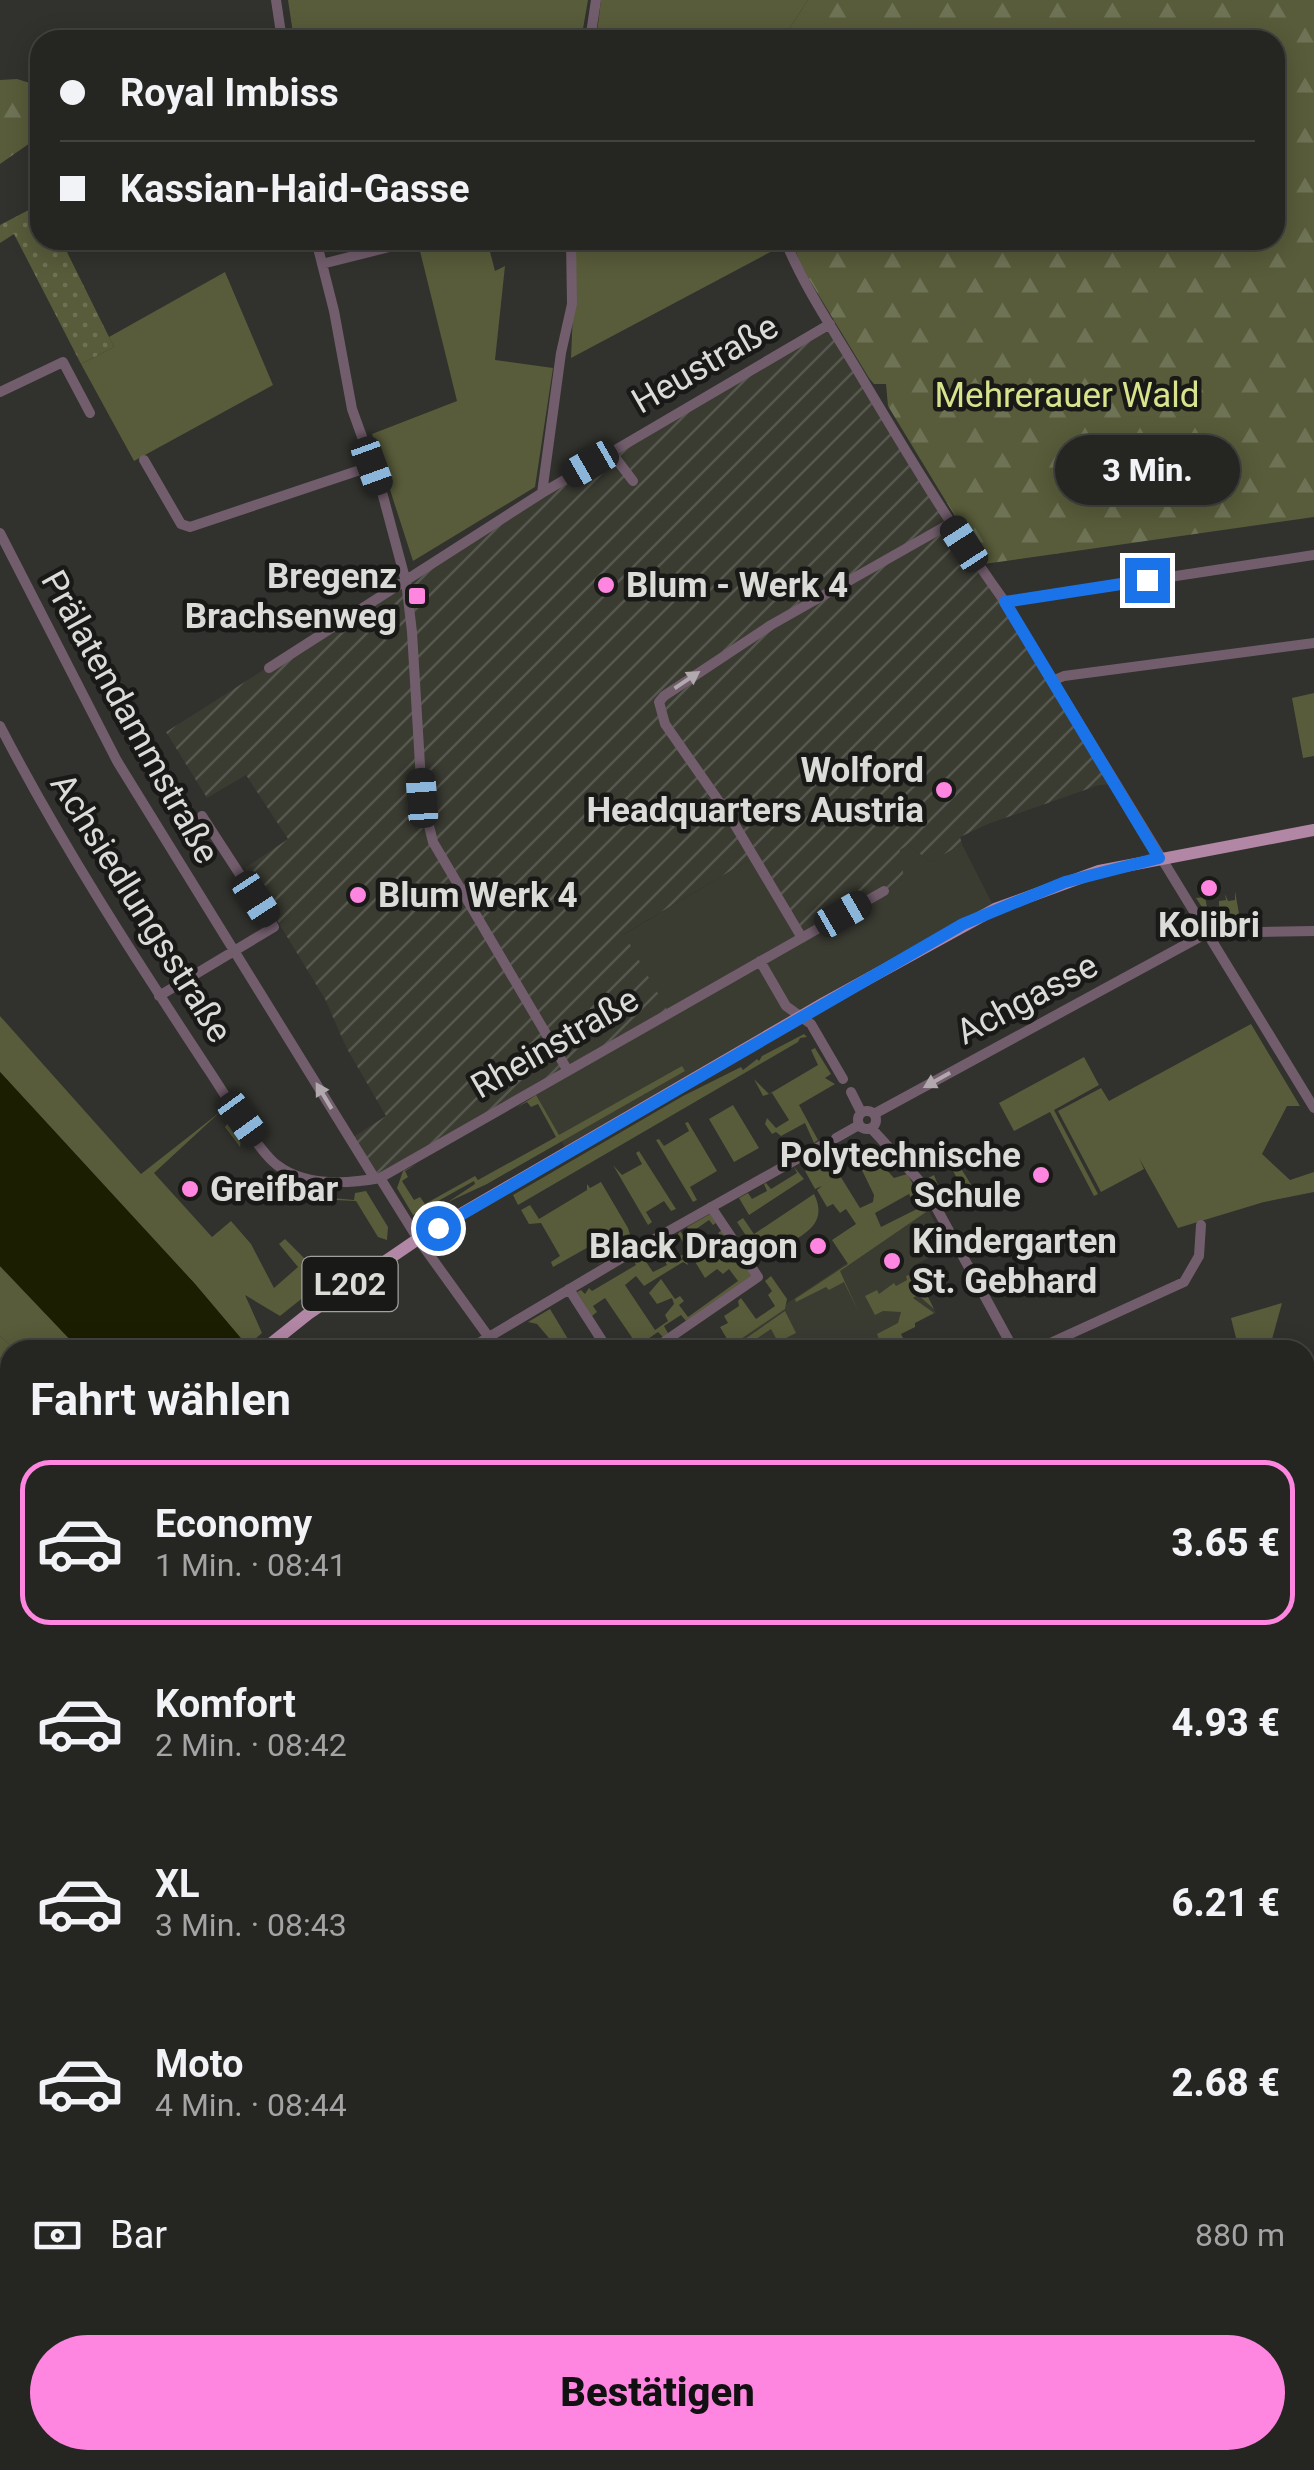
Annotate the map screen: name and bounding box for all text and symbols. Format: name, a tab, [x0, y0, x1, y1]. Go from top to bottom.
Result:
text: Royal Imbiss	[120, 71, 339, 115]
text: Kassian-Haid-Gasse	[120, 167, 470, 211]
street label: Heustraße	[625, 306, 785, 422]
park label: Mehrerauer Wald	[935, 375, 1199, 416]
car	[348, 433, 396, 499]
callout: 3 Min.	[1054, 435, 1240, 505]
car	[557, 436, 623, 492]
text: 3 Min.	[1102, 451, 1193, 489]
car	[935, 511, 993, 577]
place label: Bregenz Brachsenweg	[185, 556, 397, 637]
route end	[1125, 558, 1170, 603]
street label: Prälatendammstraße	[32, 563, 228, 871]
place label: Blum - Werk 4	[626, 565, 848, 606]
marker: Blum - Werk 4	[595, 574, 617, 596]
marker: Bregenz Brachsenweg	[406, 585, 428, 607]
one-way arrow	[673, 671, 700, 690]
place label: Wolford Headquarters Austria	[586, 750, 924, 831]
street label: Achsiedlungsstraße	[42, 766, 240, 1050]
car	[405, 767, 439, 829]
marker: Wolford Headquarters Austria	[933, 779, 955, 801]
car	[227, 866, 285, 932]
place label: Blum Werk 4	[378, 875, 578, 916]
marker: Kolibri	[1198, 877, 1220, 899]
marker: Blum Werk 4	[347, 884, 369, 906]
car	[810, 886, 876, 942]
place label: Kolibri	[1158, 905, 1260, 946]
street label: Achgasse	[949, 945, 1105, 1053]
street label: Rheinstraße	[464, 979, 646, 1107]
one-way arrow	[922, 1071, 951, 1088]
one-way arrow	[316, 1082, 333, 1110]
car	[212, 1086, 272, 1152]
place label: Polytechnische Schule	[780, 1135, 1021, 1216]
marker: Polytechnische Schule	[1030, 1164, 1052, 1186]
place label: Greifbar	[210, 1169, 338, 1210]
marker: Greifbar	[179, 1178, 201, 1200]
route start	[416, 1206, 461, 1251]
place label: Kindergarten St. Gebhard	[912, 1221, 1117, 1302]
place label: Black Dragon	[589, 1226, 798, 1267]
marker: Black Dragon	[807, 1235, 829, 1257]
marker: Kindergarten St. Gebhard	[881, 1250, 903, 1272]
road number: L202	[302, 1257, 398, 1311]
text: Fahrt wählen	[30, 1373, 291, 1426]
icon: car	[35, 1498, 125, 1588]
text: Economy	[155, 1502, 312, 1546]
text: 3.65 €	[1172, 1521, 1280, 1565]
text: 1 Min. · 08:41	[155, 1546, 347, 1584]
icon: car	[35, 1678, 125, 1768]
text: Komfort	[155, 1682, 296, 1726]
text: 4.93 €	[1172, 1701, 1280, 1745]
text: 2 Min. · 08:42	[155, 1726, 347, 1764]
icon: car	[35, 1858, 125, 1948]
text: XL	[155, 1862, 200, 1906]
text: 6.21 €	[1172, 1881, 1280, 1925]
text: 3 Min. · 08:43	[155, 1906, 347, 1944]
icon: car	[35, 2038, 125, 2128]
text: Moto	[155, 2042, 244, 2086]
text: 2.68 €	[1172, 2061, 1280, 2105]
text: 4 Min. · 08:44	[155, 2086, 347, 2124]
icon: cash	[30, 2208, 85, 2263]
text: Bar	[110, 2213, 167, 2257]
text: 880 m	[1195, 2216, 1285, 2254]
button: Bestätigen	[30, 2335, 1285, 2450]

